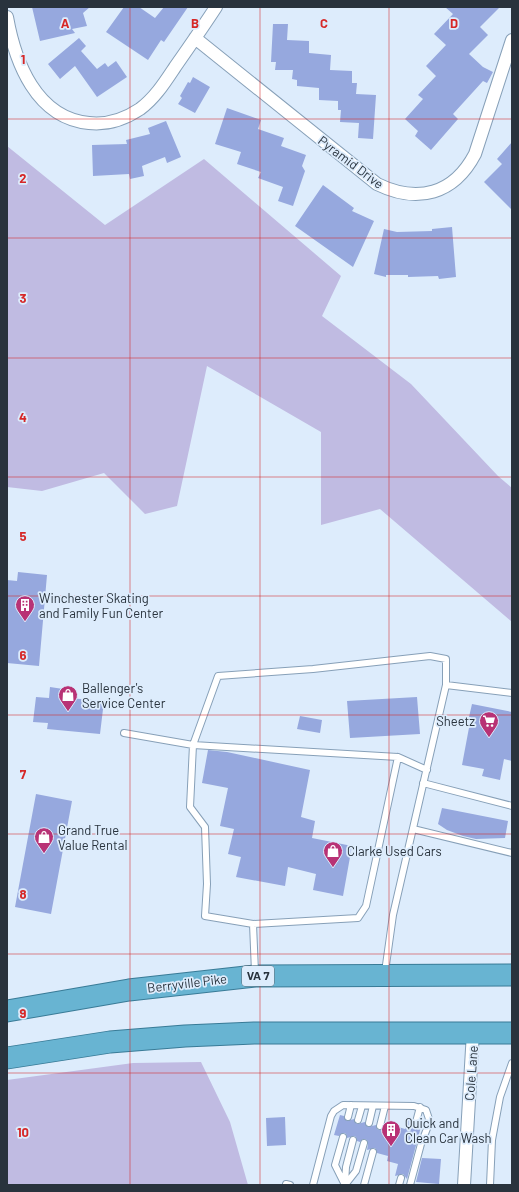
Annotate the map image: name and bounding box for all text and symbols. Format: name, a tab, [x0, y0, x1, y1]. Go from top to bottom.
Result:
text: A	[61, 15, 70, 31]
text: B	[191, 15, 199, 31]
text: C	[320, 15, 328, 31]
text: D	[450, 15, 458, 31]
text: 1	[21, 51, 25, 67]
street label: Pyramid Drive	[315, 132, 387, 192]
text: 2	[19, 170, 27, 186]
text: 3	[19, 290, 27, 306]
text: 4	[19, 409, 27, 425]
text: 5	[19, 528, 27, 544]
place label: Winchester Skating and Family Fun Center	[39, 590, 164, 621]
building icon: Winchester Skating and Family Fun Center	[14, 594, 36, 622]
text: 6	[20, 647, 27, 663]
place label: Ballenger's Service Center	[82, 680, 166, 711]
shop icon: Ballenger's Service Center	[57, 684, 79, 712]
supermarket icon: Sheetz	[478, 710, 500, 738]
place label: Sheetz	[436, 713, 475, 729]
text: 7	[20, 766, 27, 782]
place label: Grand True Value Rental	[58, 822, 127, 853]
shop icon: Grand True Value Rental	[33, 826, 55, 854]
shop icon: Clarke Used Cars	[322, 840, 344, 868]
place label: Clarke Used Cars	[347, 843, 442, 859]
text: 8	[19, 886, 27, 902]
road number: VA 7	[242, 966, 274, 986]
street label: Berryville Pike	[146, 970, 228, 996]
text: 9	[20, 1005, 27, 1021]
street label: Cole Lane	[461, 1045, 481, 1101]
place label: Quick and Clean Car Wash	[405, 1115, 491, 1146]
building icon: Quick and Clean Car Wash	[380, 1119, 402, 1147]
text: 10	[17, 1124, 29, 1140]

